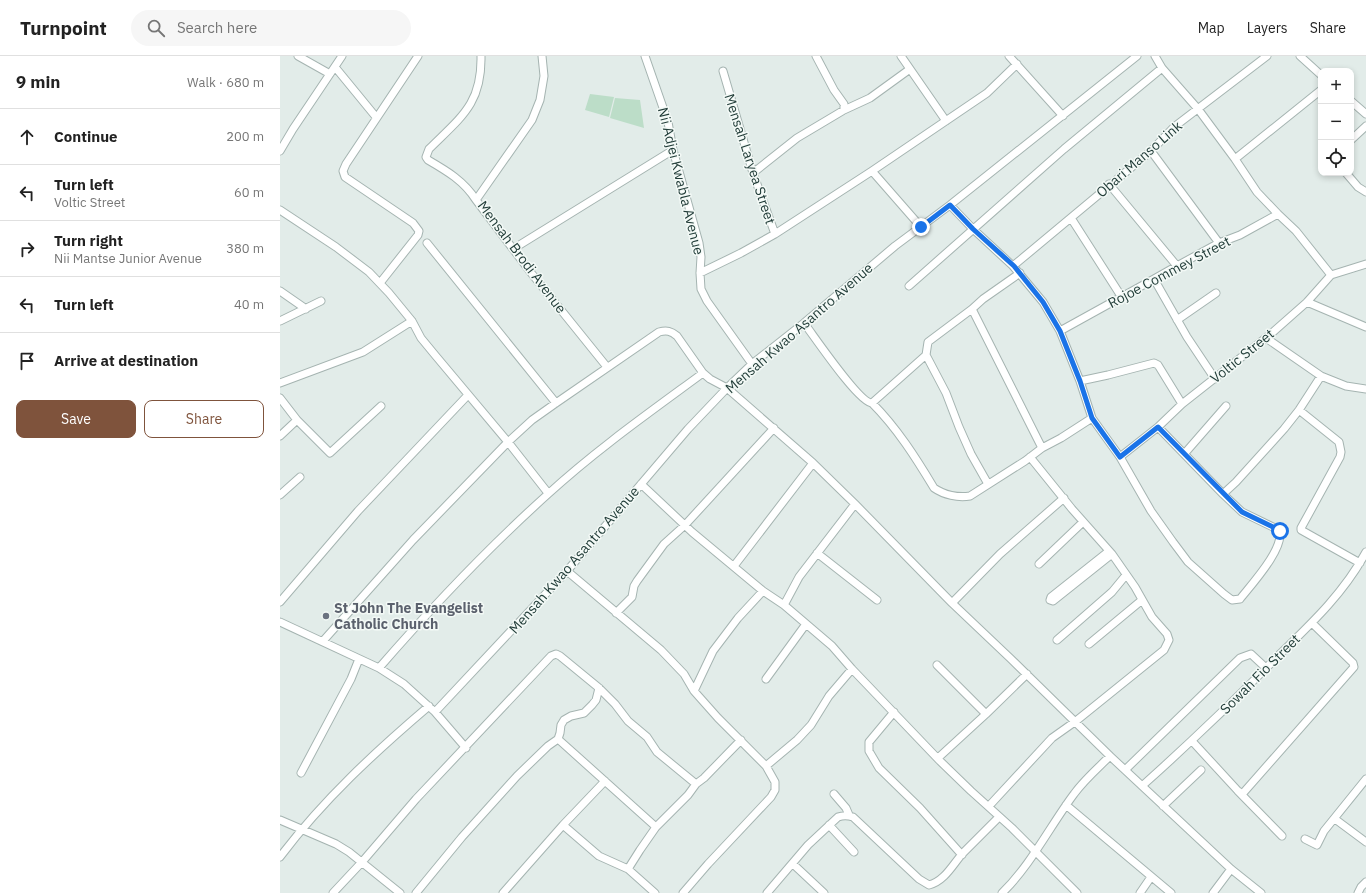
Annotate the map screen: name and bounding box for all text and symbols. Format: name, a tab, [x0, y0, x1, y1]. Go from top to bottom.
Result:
search box	[131, 10, 411, 46]
text: Turnpoint	[20, 16, 107, 40]
icon: search	[145, 17, 167, 39]
text: Search here	[177, 18, 257, 37]
text: Map	[1198, 19, 1225, 37]
text: Layers	[1247, 19, 1288, 37]
text: Share	[1310, 19, 1346, 37]
map controls	[1318, 68, 1354, 176]
button: +	[1318, 68, 1354, 104]
text: 9 min	[16, 71, 60, 93]
text: Walk · 680 m	[187, 74, 264, 91]
street label: Mensah Laryea Street	[720, 92, 780, 227]
button: −	[1318, 104, 1354, 140]
street label: Nii Adjei Kwabla Avenue	[654, 105, 708, 257]
street label: Obari Manso Link	[1092, 116, 1186, 201]
icon: ahead	[16, 126, 38, 148]
text: Continue	[54, 127, 118, 146]
text: 200 m	[226, 128, 264, 145]
button: locate	[1318, 140, 1354, 176]
text: Turn left	[54, 175, 114, 194]
icon: left	[16, 182, 38, 204]
text: 60 m	[234, 184, 264, 201]
text: Voltic Street	[54, 194, 125, 211]
street label: Mensah Brodi Avenue	[474, 197, 570, 317]
route end	[912, 218, 930, 236]
text: Turn right	[54, 231, 123, 250]
street label: Rojoe Commey Street	[1105, 232, 1233, 312]
icon: right	[16, 238, 38, 260]
text: 380 m	[226, 240, 264, 257]
text: Nii Mantse Junior Avenue	[54, 250, 202, 267]
street label: Mensah Kwao Asantro Avenue	[722, 259, 877, 397]
icon: left	[16, 294, 38, 316]
text: Turn left	[54, 295, 114, 314]
text: 40 m	[234, 296, 264, 313]
street label: Voltic Street	[1206, 325, 1278, 387]
icon: arrive	[16, 350, 38, 372]
text: Arrive at destination	[54, 351, 198, 370]
button: Save	[16, 400, 136, 438]
button: Share	[144, 400, 264, 438]
street label: Mensah Kwao Asantro Avenue	[505, 482, 643, 637]
route start	[1271, 522, 1289, 540]
place label: St John The Evangelist Catholic Church	[334, 599, 483, 633]
marker: St John The Evangelist Catholic Church	[321, 611, 331, 621]
street label: Sowah Fio Street	[1216, 630, 1304, 718]

